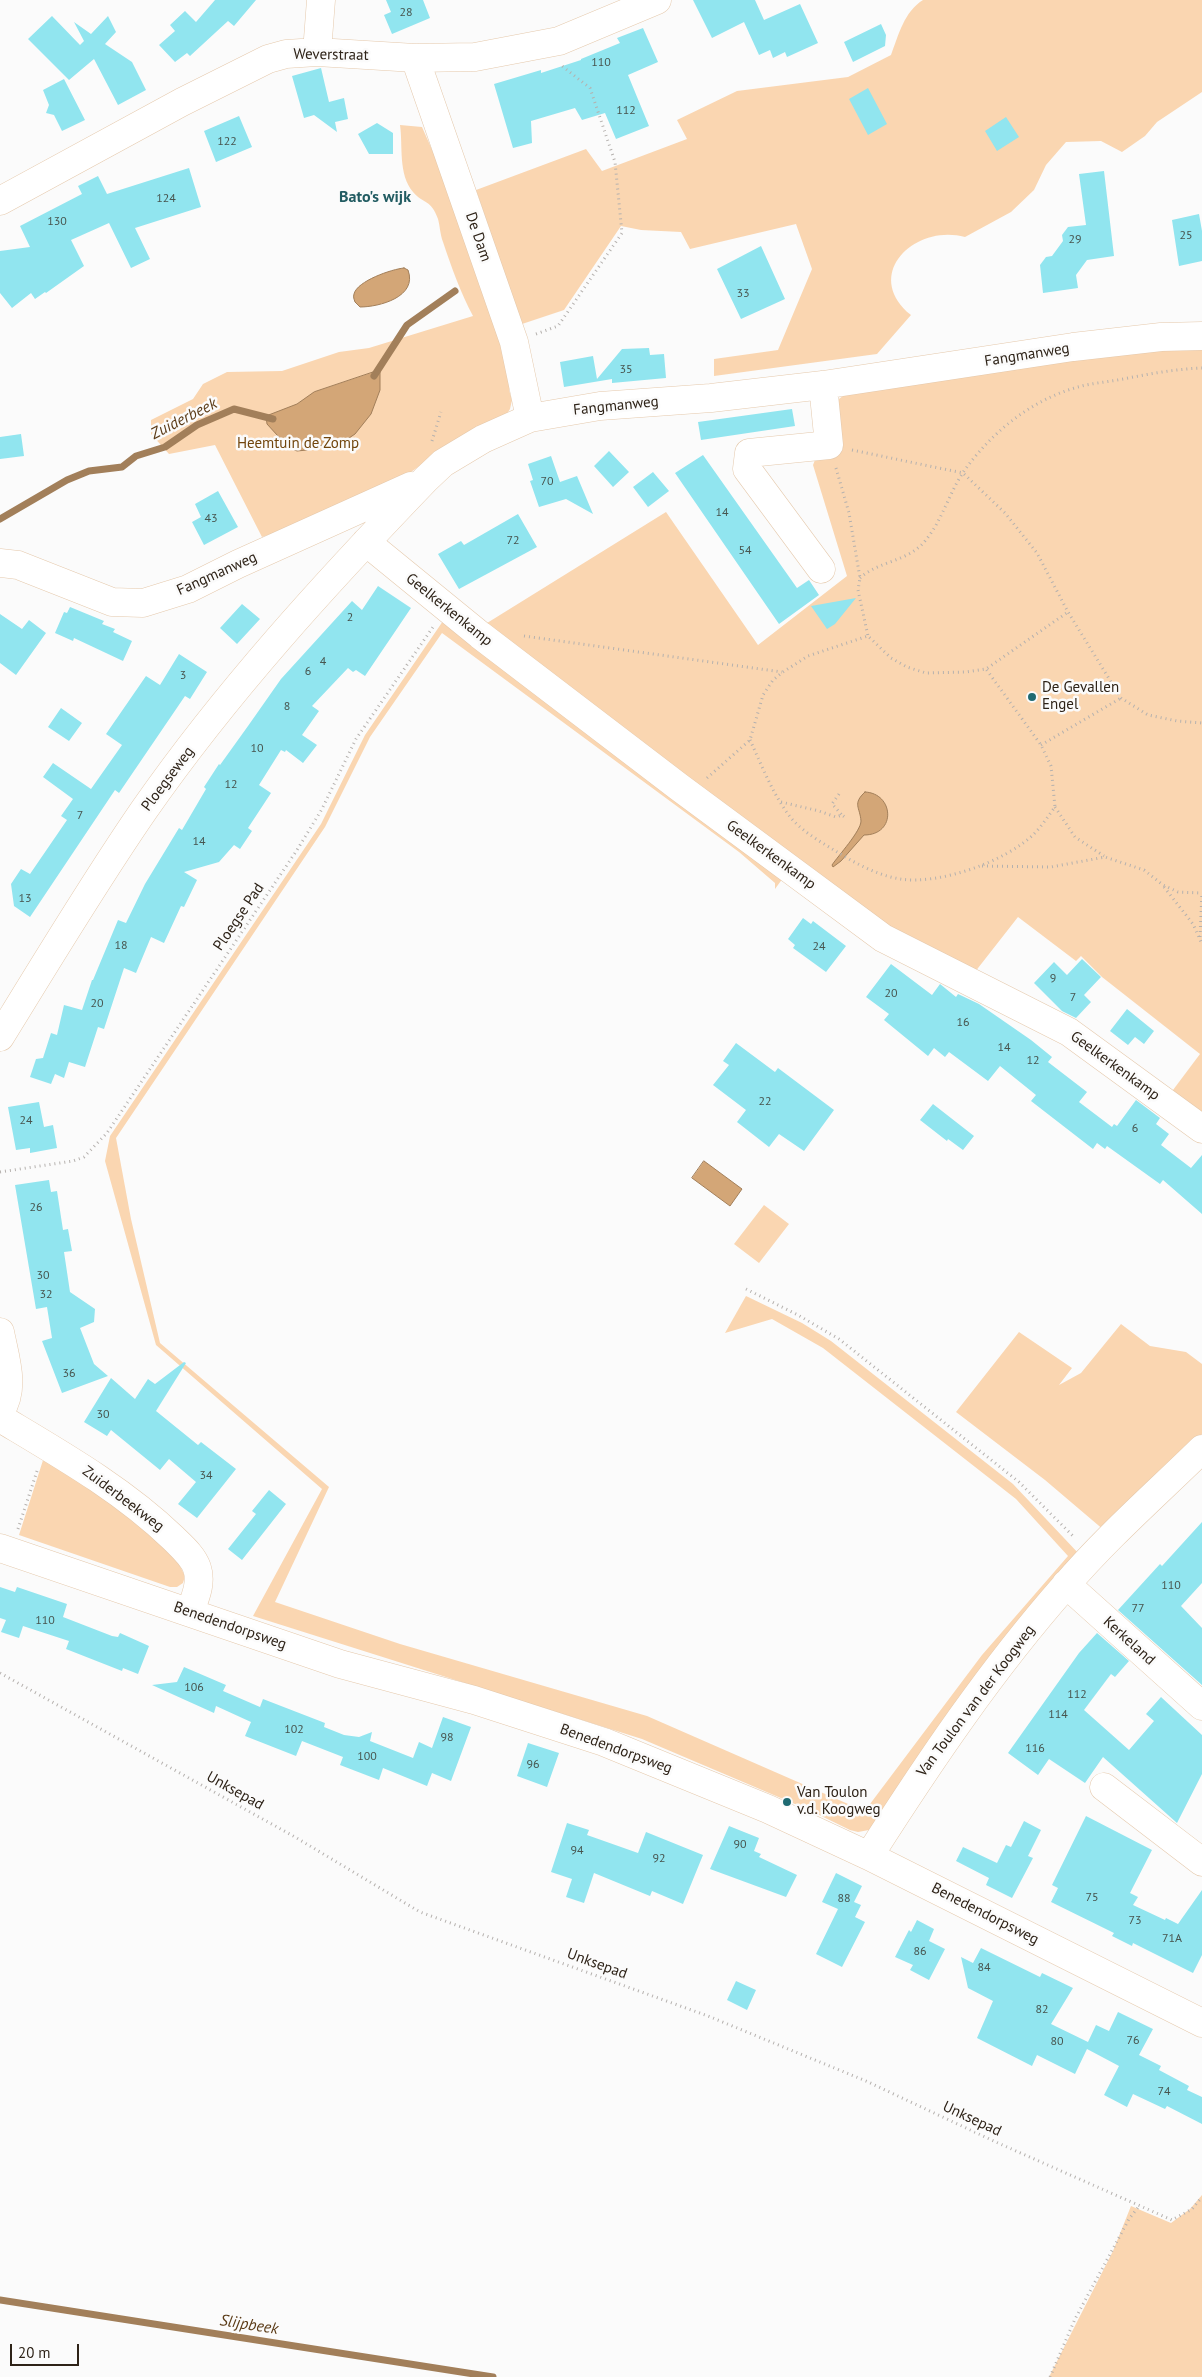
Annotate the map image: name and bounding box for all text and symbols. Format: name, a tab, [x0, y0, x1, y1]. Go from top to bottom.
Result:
house number: 28	[399, 6, 413, 20]
street label: Weverstraat	[293, 45, 369, 65]
house number: 110	[591, 56, 611, 70]
house number: 112	[616, 104, 636, 118]
house number: 122	[217, 135, 237, 149]
district label: Bato's wijk	[339, 187, 411, 207]
house number: 124	[156, 192, 176, 206]
street label: De Dam	[461, 210, 495, 264]
house number: 130	[47, 215, 67, 229]
house number: 25	[1179, 229, 1193, 243]
house number: 29	[1068, 233, 1082, 247]
house number: 33	[736, 287, 750, 301]
street label: Fangmanweg	[983, 339, 1071, 371]
house number: 35	[619, 363, 633, 377]
street label: Fangmanweg	[572, 393, 660, 419]
water label: Zuiderbeek	[148, 394, 220, 444]
park label: Heemtuin de Zomp	[237, 435, 359, 453]
house number: 70	[540, 475, 554, 489]
house number: 14	[715, 506, 729, 520]
house number: 43	[204, 512, 218, 526]
house number: 72	[506, 534, 520, 548]
house number: 54	[738, 544, 752, 558]
street label: Fangmanweg	[174, 548, 260, 600]
street label: Geelkerkenkamp	[402, 570, 496, 650]
house number: 2	[347, 611, 353, 625]
house number: 4	[320, 655, 326, 669]
house number: 6	[305, 665, 311, 679]
house number: 3	[180, 669, 186, 683]
place label: De Gevallen Engel	[1042, 679, 1119, 714]
marker: De Gevallen Engel	[1026, 691, 1038, 703]
house number: 8	[284, 700, 290, 714]
house number: 10	[250, 742, 264, 756]
street label: Ploegseweg	[138, 743, 198, 815]
house number: 12	[224, 778, 238, 792]
house number: 7	[77, 809, 83, 823]
street label: Geelkerkenkamp	[723, 817, 819, 893]
house number: 14	[192, 835, 206, 849]
street label: Ploegse Pad	[210, 880, 268, 954]
house number: 13	[18, 892, 32, 906]
house number: 18	[114, 939, 128, 953]
house number: 24	[812, 940, 826, 954]
house number: 9	[1050, 972, 1056, 986]
house number: 20	[884, 987, 898, 1001]
house number: 7	[1070, 991, 1076, 1005]
house number: 20	[90, 997, 104, 1011]
house number: 16	[956, 1016, 970, 1030]
street label: Geelkerkenkamp	[1067, 1028, 1163, 1104]
house number: 14	[997, 1041, 1011, 1055]
house number: 12	[1026, 1054, 1040, 1068]
house number: 22	[758, 1095, 772, 1109]
house number: 24	[19, 1114, 33, 1128]
house number: 6	[1132, 1122, 1138, 1136]
house number: 26	[29, 1201, 43, 1215]
house number: 30	[36, 1269, 50, 1283]
house number: 32	[39, 1288, 53, 1302]
house number: 36	[62, 1367, 76, 1381]
house number: 30	[96, 1408, 110, 1422]
street label: Zuiderbeekweg	[79, 1462, 167, 1536]
house number: 34	[199, 1469, 213, 1483]
house number: 110	[1161, 1579, 1181, 1593]
street label: Benedendorpsweg	[171, 1598, 289, 1654]
house number: 77	[1131, 1602, 1145, 1616]
street label: Kerkeland	[1099, 1613, 1159, 1669]
house number: 110	[35, 1614, 55, 1628]
street label: Van Toulon van der Koogweg	[913, 1622, 1039, 1780]
house number: 106	[184, 1681, 204, 1695]
house number: 112	[1067, 1688, 1087, 1702]
house number: 114	[1048, 1708, 1068, 1722]
street label: Benedendorpsweg	[557, 1720, 675, 1778]
house number: 102	[284, 1723, 304, 1737]
house number: 98	[440, 1731, 454, 1745]
house number: 116	[1025, 1742, 1045, 1756]
house number: 100	[357, 1750, 377, 1764]
house number: 96	[526, 1758, 540, 1772]
street label: Unksepad	[203, 1768, 267, 1814]
place label: Van Toulon v.d. Koogweg	[797, 1784, 881, 1819]
marker: Van Toulon v.d. Koogweg	[781, 1796, 793, 1808]
house number: 90	[733, 1838, 747, 1852]
house number: 94	[570, 1844, 584, 1858]
house number: 92	[652, 1852, 666, 1866]
street label: Benedendorpsweg	[928, 1879, 1042, 1949]
house number: 75	[1085, 1891, 1099, 1905]
house number: 88	[837, 1892, 851, 1906]
house number: 73	[1128, 1914, 1142, 1928]
house number: 71A	[1162, 1932, 1182, 1946]
street label: Unksepad	[564, 1945, 630, 1983]
house number: 86	[913, 1945, 927, 1959]
house number: 84	[977, 1961, 991, 1975]
house number: 82	[1035, 2003, 1049, 2017]
house number: 76	[1126, 2034, 1140, 2048]
house number: 80	[1050, 2035, 1064, 2049]
house number: 74	[1157, 2085, 1171, 2099]
street label: Unksepad	[940, 2098, 1004, 2140]
water label: Slijpbeek	[218, 2311, 280, 2339]
scale bar	[12, 2334, 81, 2366]
text: 20 m	[18, 2343, 51, 2362]

